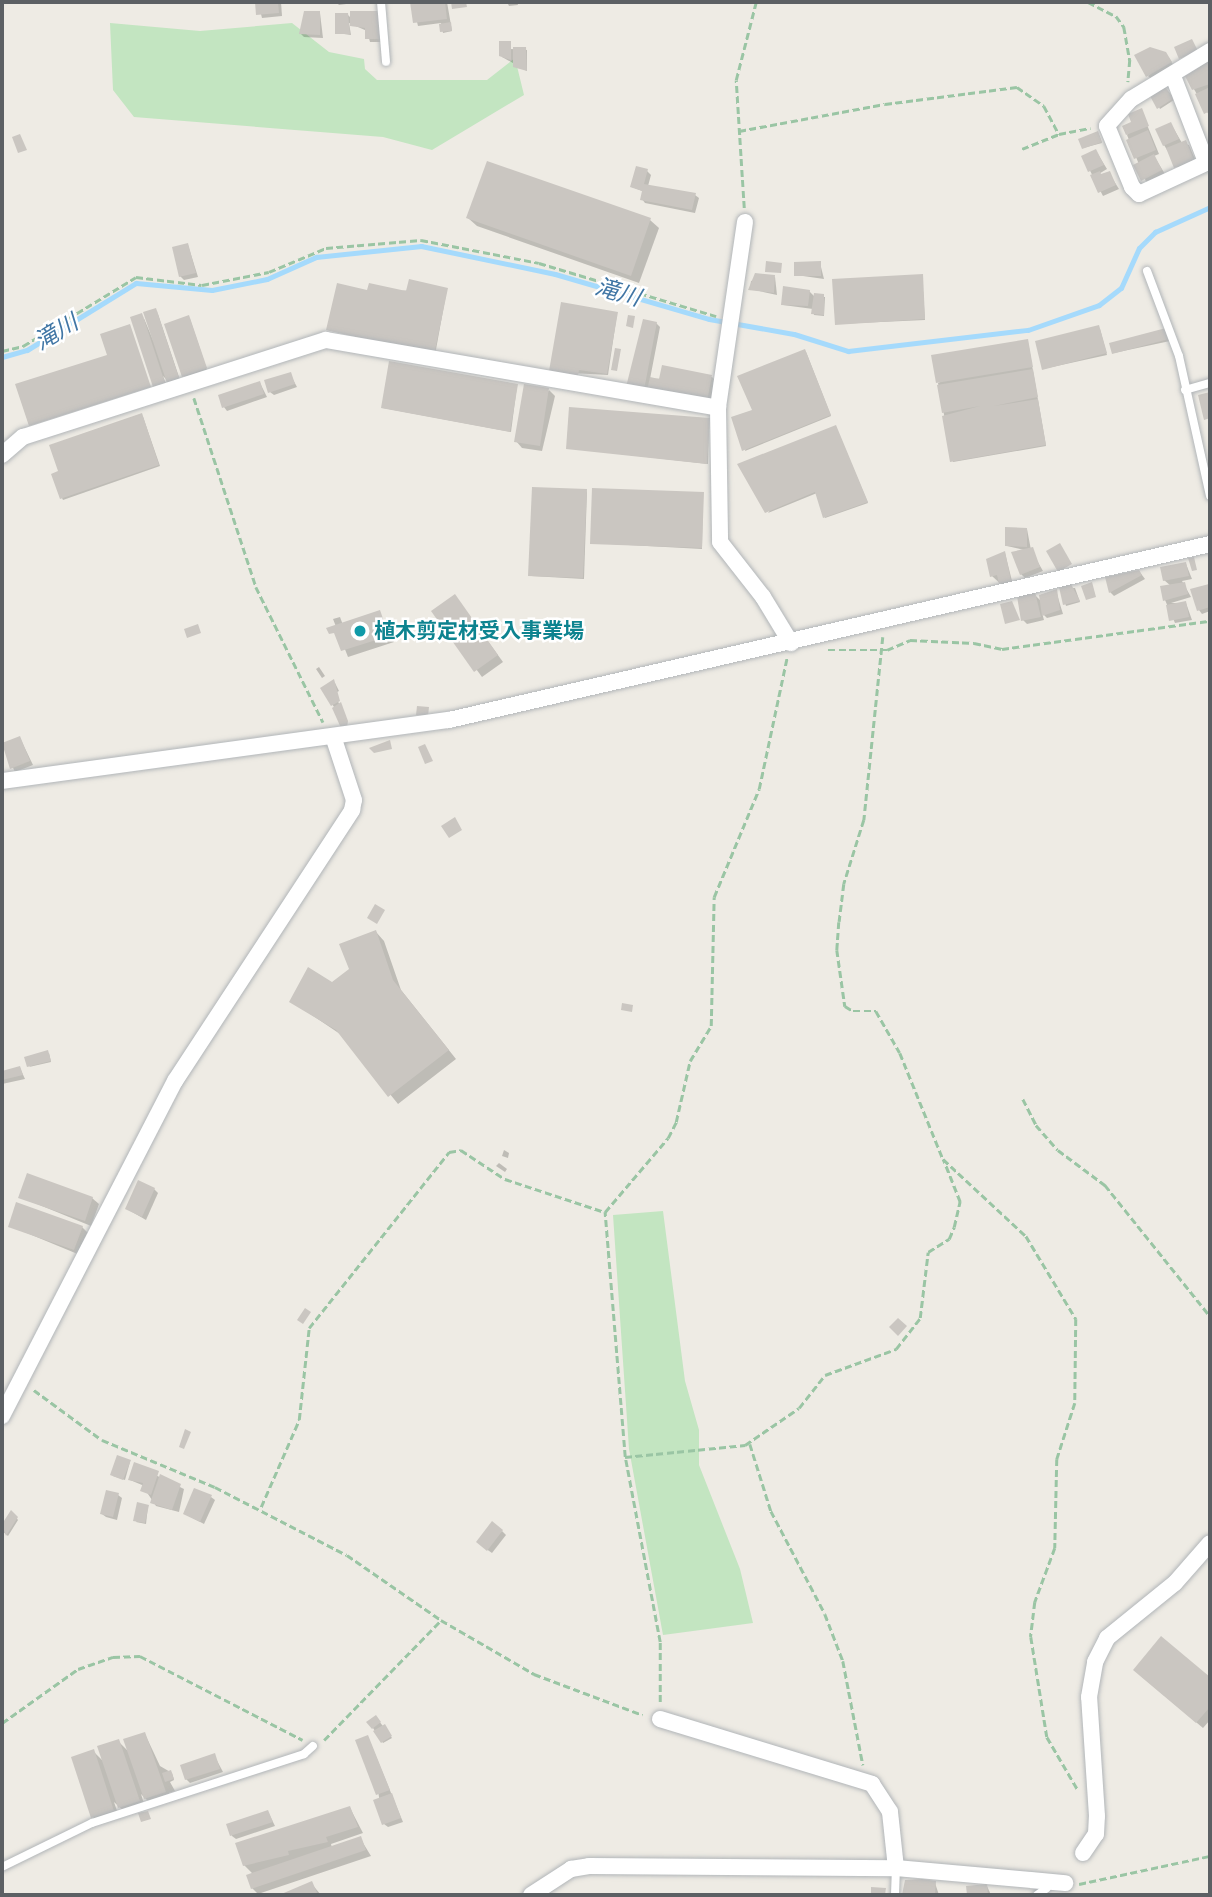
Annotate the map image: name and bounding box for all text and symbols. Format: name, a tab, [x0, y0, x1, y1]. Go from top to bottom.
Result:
water label: 滝川	[592, 272, 644, 312]
water label: 滝川	[29, 308, 83, 356]
place label: 植木剪定材受入事業場	[374, 618, 584, 644]
marker: 植木剪定材受入事業場	[352, 623, 368, 639]

